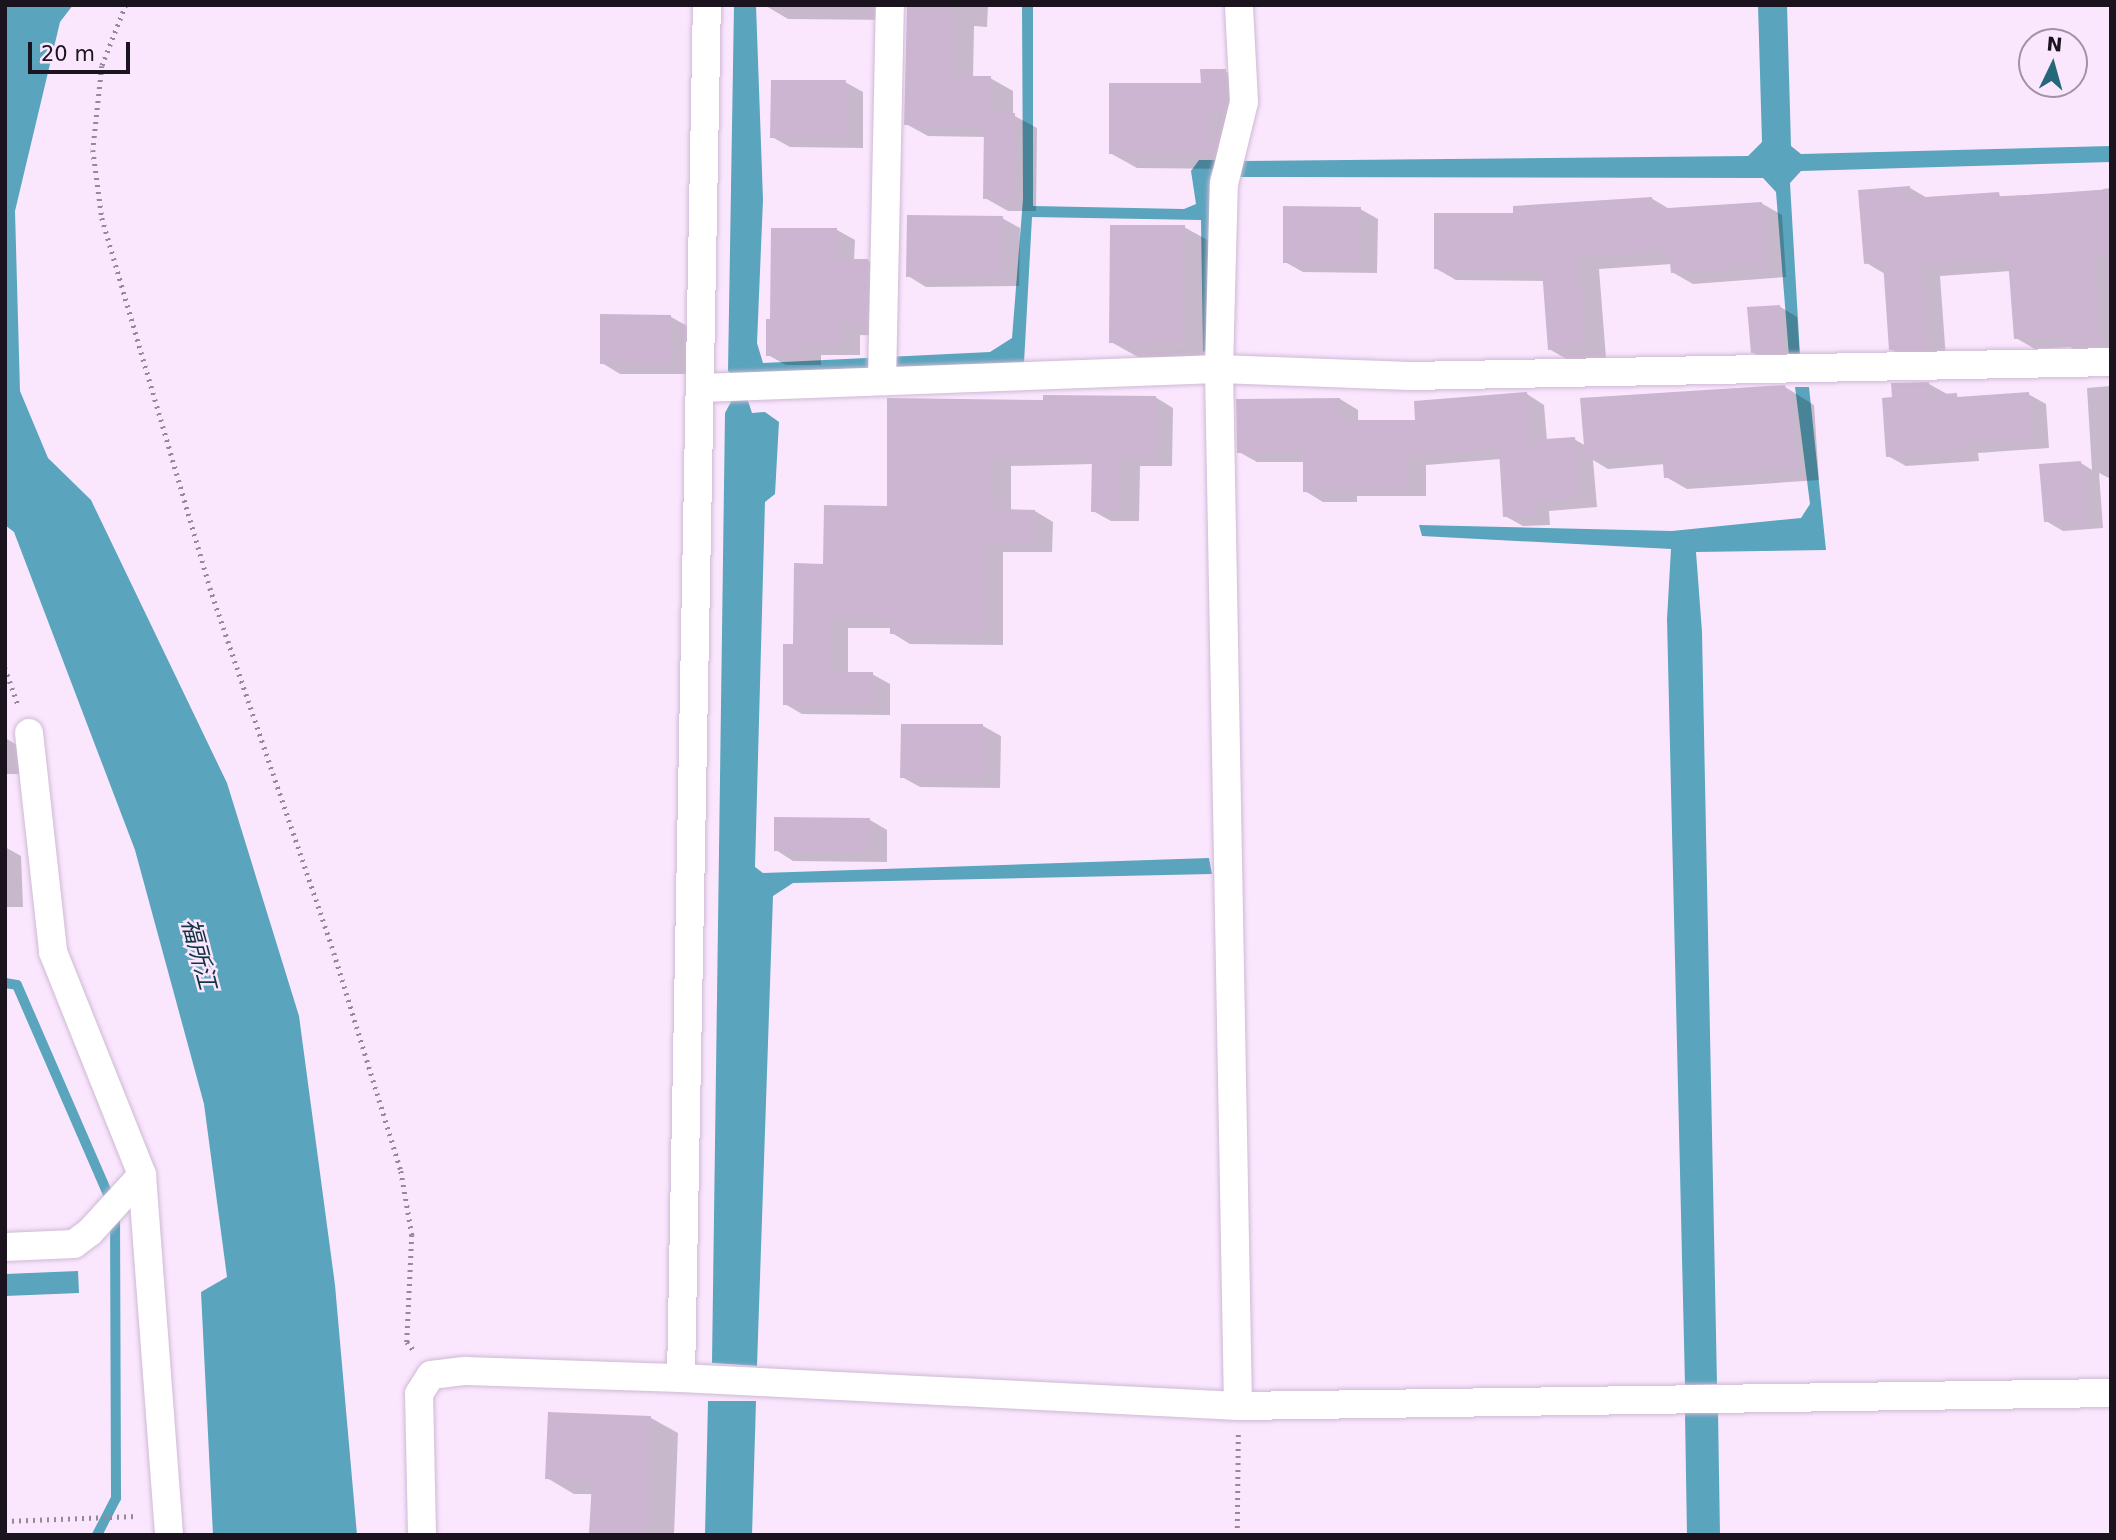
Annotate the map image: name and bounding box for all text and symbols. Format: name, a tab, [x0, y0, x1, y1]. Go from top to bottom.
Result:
scale bar	[32, 28, 133, 72]
north arrow	[2018, 28, 2088, 98]
text: N	[2046, 32, 2064, 56]
text: 20 m	[41, 42, 95, 66]
water label: 福所江	[175, 915, 221, 993]

